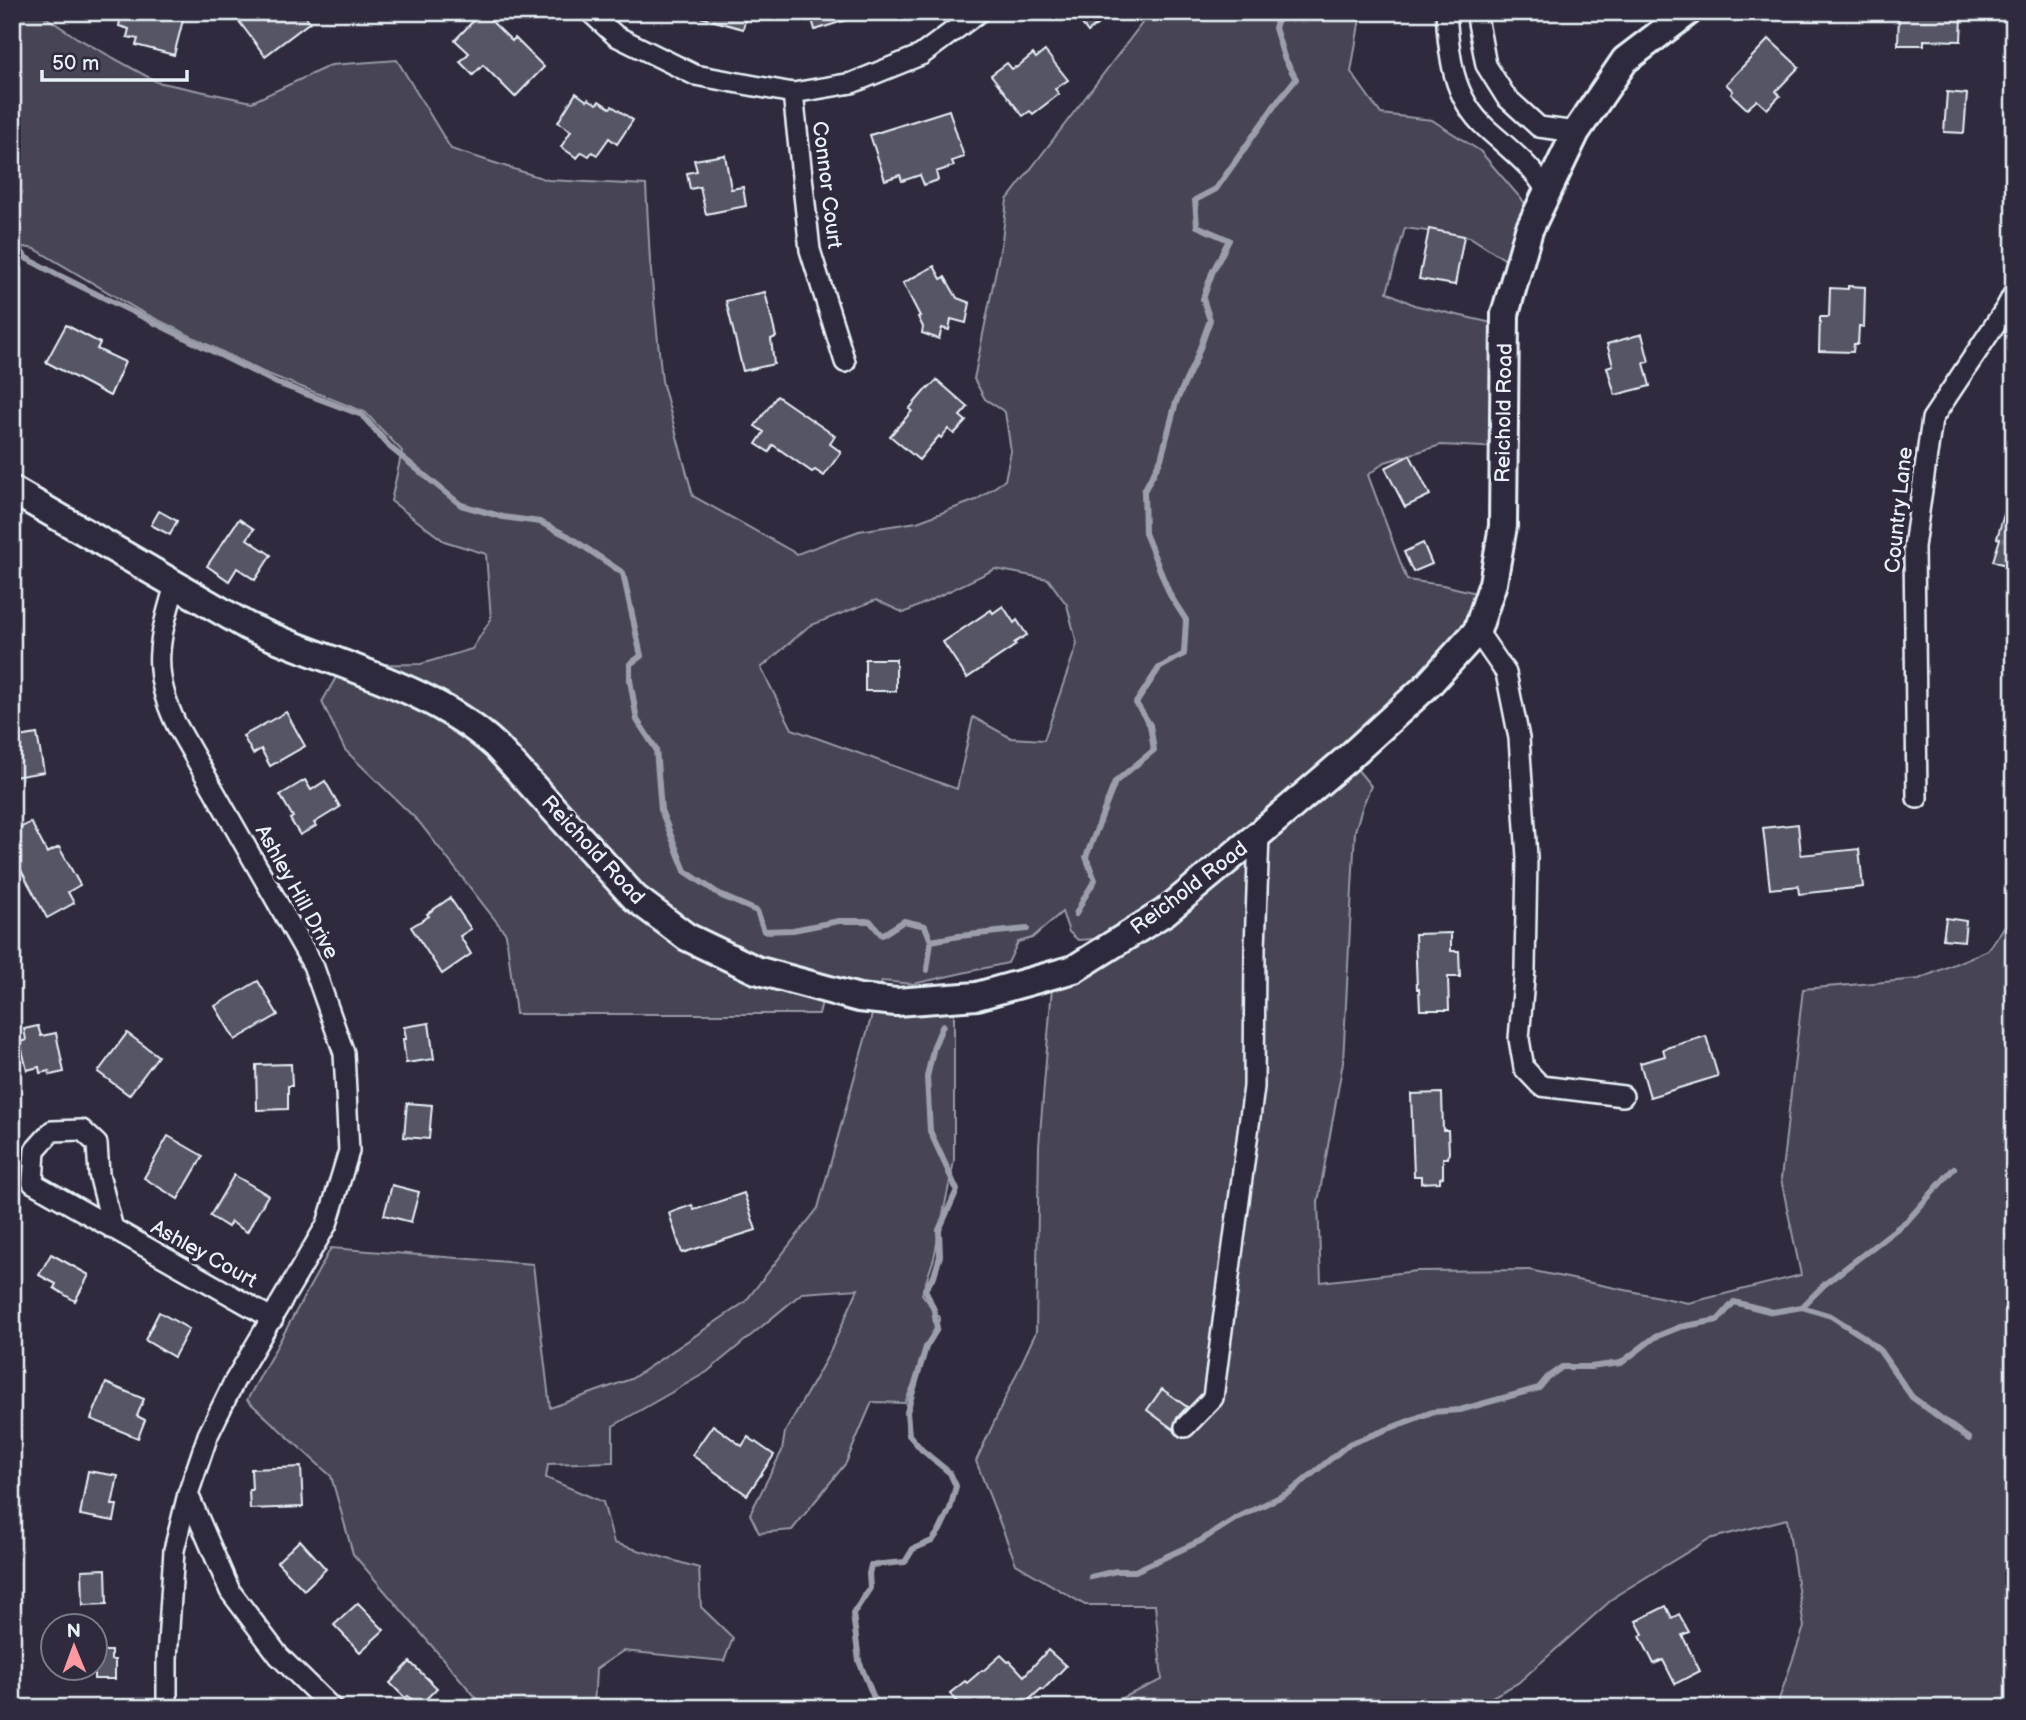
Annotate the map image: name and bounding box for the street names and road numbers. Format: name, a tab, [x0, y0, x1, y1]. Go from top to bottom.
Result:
street label: Connor Court	[807, 120, 847, 251]
street label: Reichold Road	[1490, 343, 1518, 483]
street label: Country Lane	[1880, 446, 1918, 574]
street label: Reichold Road	[536, 790, 650, 910]
street label: Ashley Hill Drive	[250, 821, 344, 963]
street label: Reichold Road	[1126, 836, 1252, 940]
street label: Ashley Court	[147, 1215, 262, 1294]

